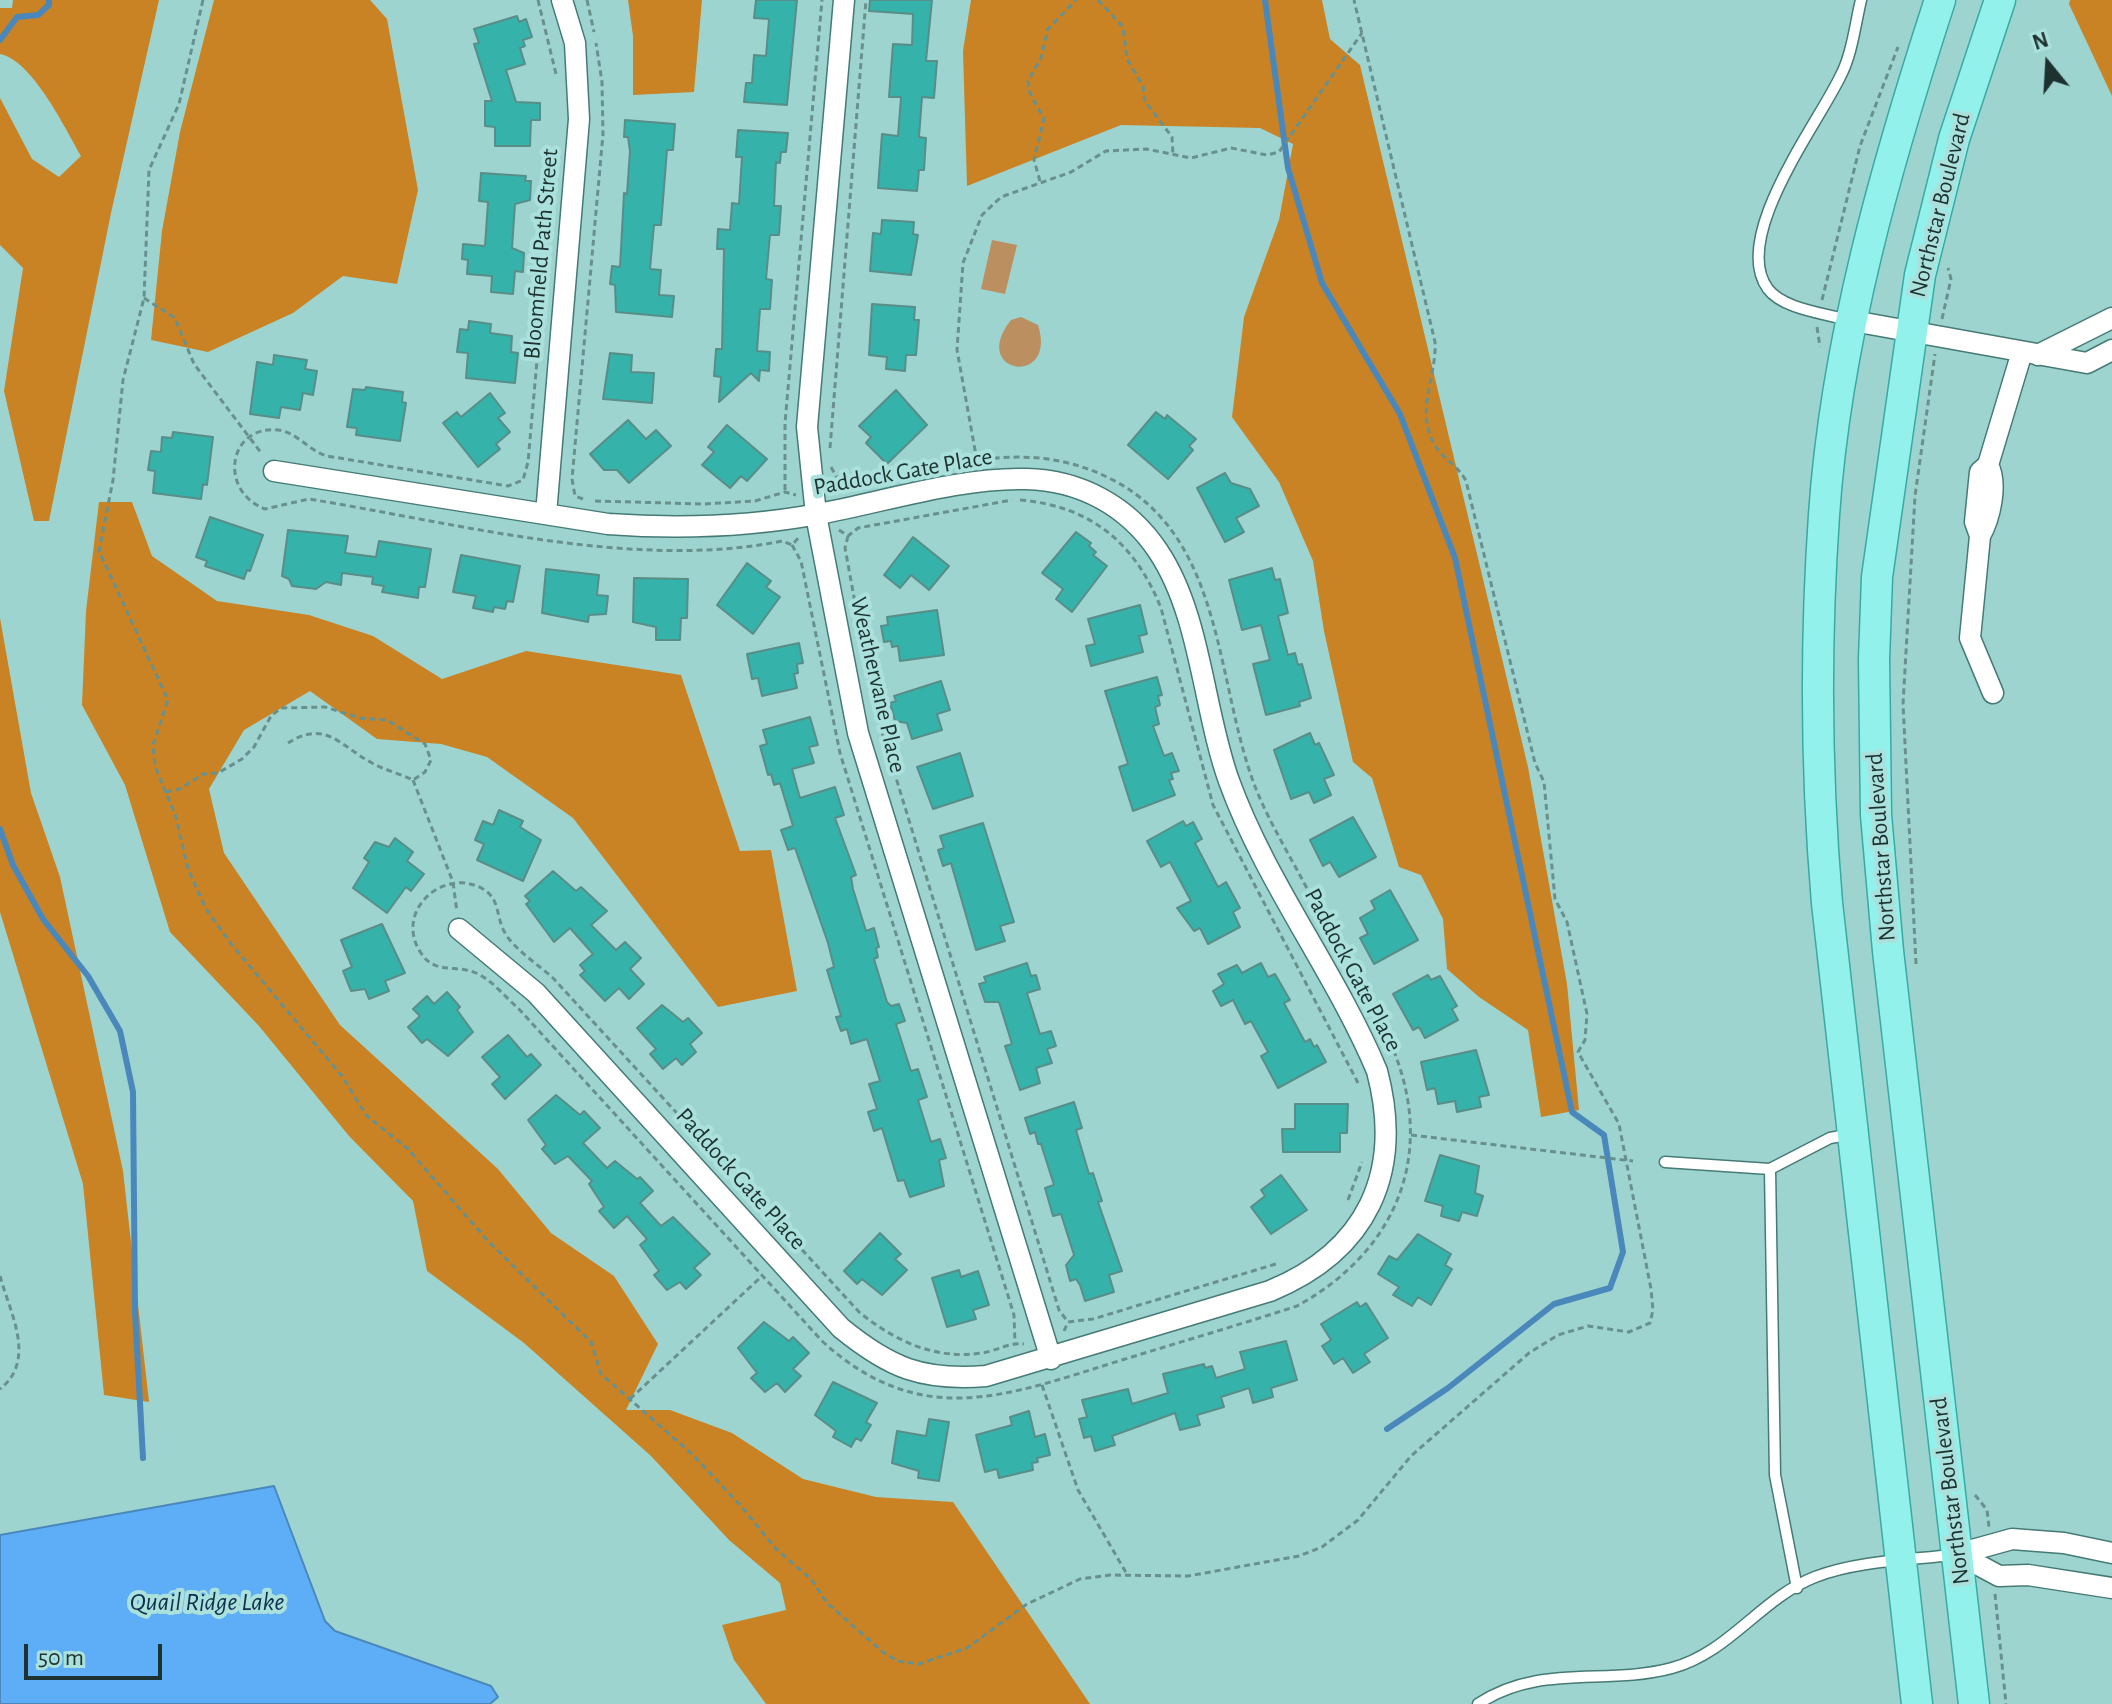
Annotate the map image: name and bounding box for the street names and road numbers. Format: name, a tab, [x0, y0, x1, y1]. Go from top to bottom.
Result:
street label: Northstar Boulevard	[1903, 110, 1977, 300]
street label: Bloomfield Path Street	[517, 147, 565, 361]
street label: Paddock Gate Place	[811, 442, 995, 502]
street label: Weathervane Place	[844, 594, 912, 776]
street label: Northstar Boulevard	[1860, 752, 1902, 942]
street label: Paddock Gate Place	[1298, 883, 1408, 1057]
street label: Paddock Gate Place	[670, 1102, 812, 1256]
street label: Northstar Boulevard	[1924, 1396, 1976, 1586]

